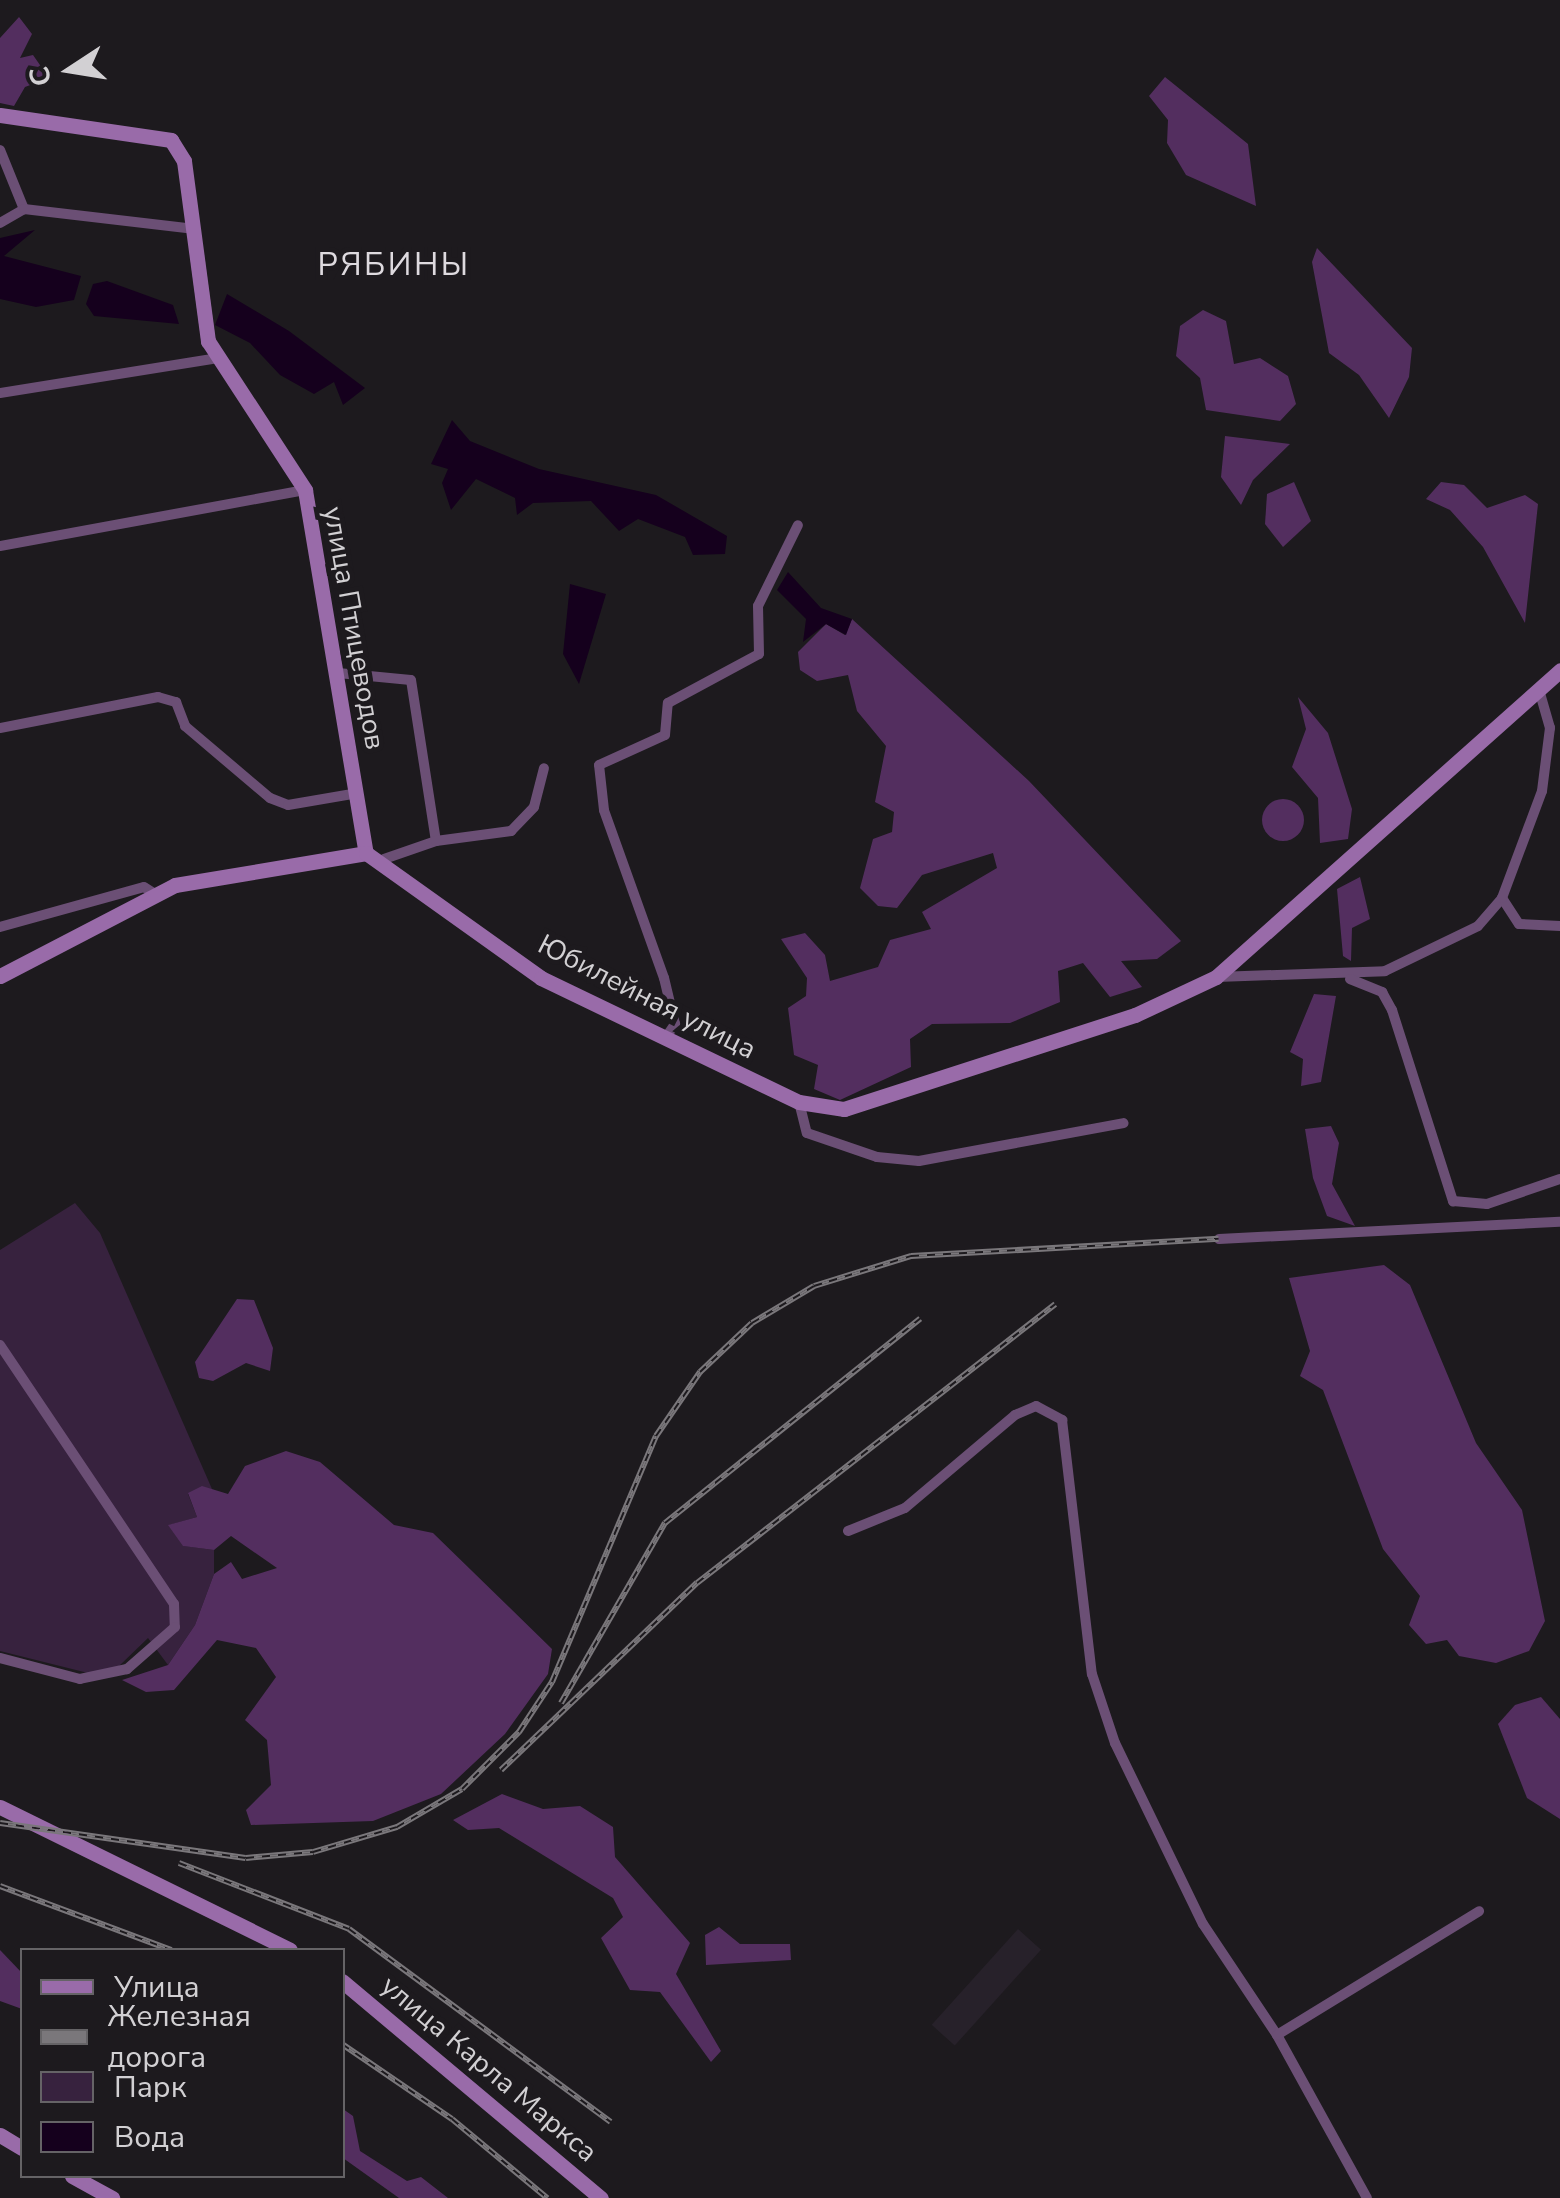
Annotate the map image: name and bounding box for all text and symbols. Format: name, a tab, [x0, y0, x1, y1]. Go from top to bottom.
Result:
north arrow	[20, 20, 120, 120]
text: С	[20, 63, 61, 89]
district label: РЯБИНЫ	[317, 246, 471, 284]
street label: улица Птицеводов	[316, 504, 392, 752]
street label: Юбилейная улица	[532, 928, 762, 1066]
legend	[20, 1948, 345, 2178]
text: Улица	[114, 1967, 200, 2008]
street label: улица Карла Маркса	[374, 1969, 604, 2169]
text: Железная дорога	[108, 1996, 251, 2078]
text: Парк	[114, 2067, 186, 2108]
text: Вода	[114, 2117, 185, 2158]

